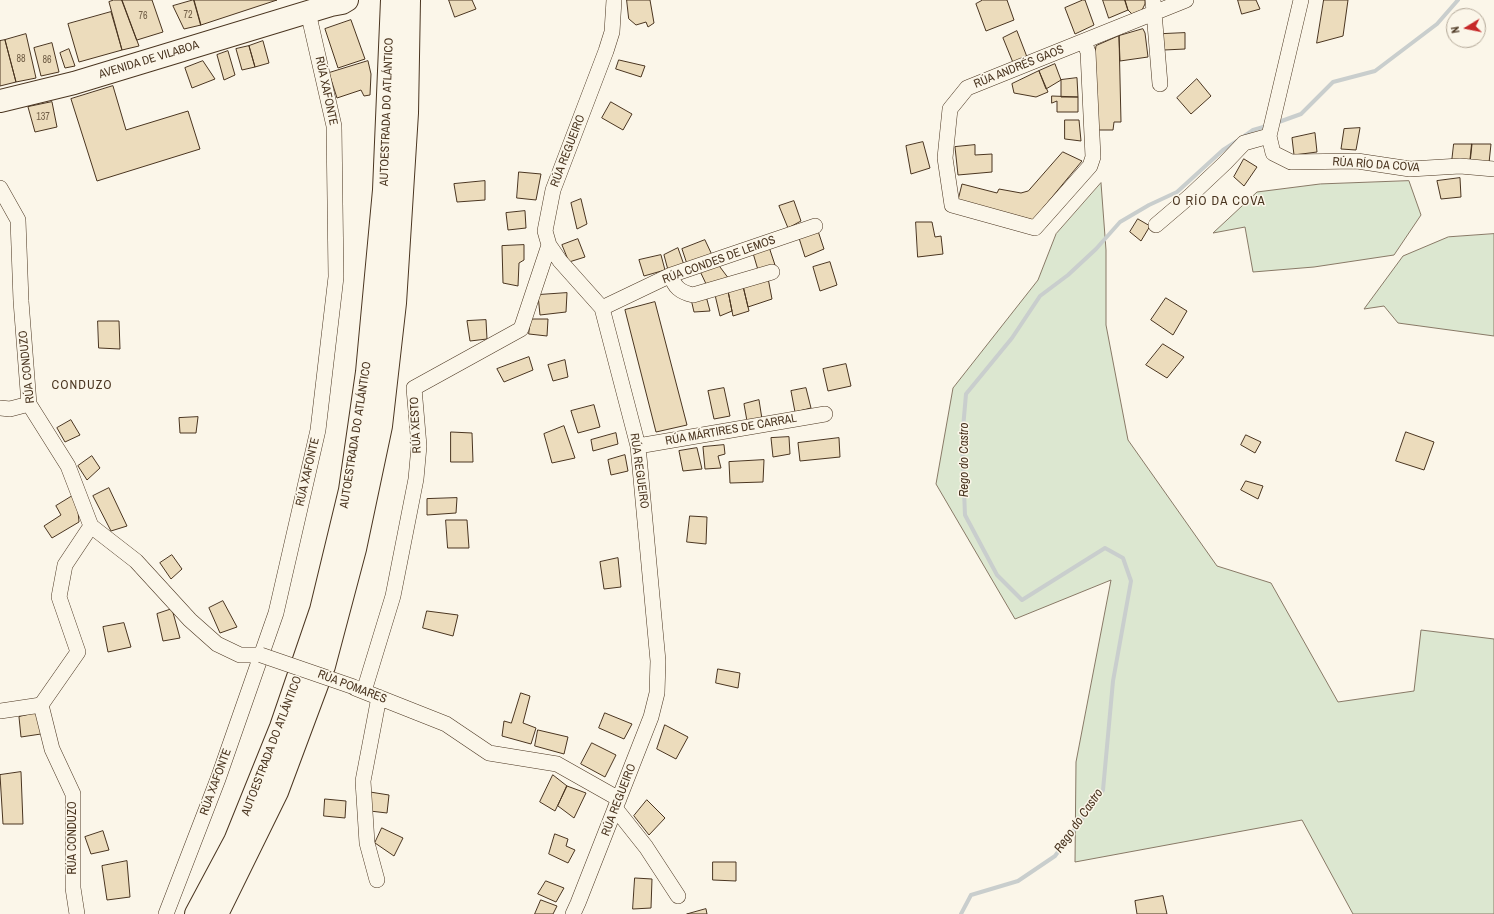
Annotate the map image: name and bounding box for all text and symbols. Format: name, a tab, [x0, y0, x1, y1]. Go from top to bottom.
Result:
north arrow	[1446, 8, 1486, 48]
house number: 72	[183, 9, 193, 21]
house number: 76	[138, 10, 148, 22]
text: N	[1448, 25, 1463, 34]
street label: AVENIDA DE VILABOA	[97, 38, 201, 82]
street label: AUTOESTRADA DO ATLÁNTICO	[377, 38, 397, 186]
street label: RÚA ANDRÉS GAOS	[972, 42, 1066, 92]
house number: 88	[16, 53, 26, 65]
house number: 86	[42, 54, 52, 66]
street label: RÚA XAFONTE	[312, 55, 340, 127]
house number: 137	[36, 111, 50, 123]
street label: RÚA REGUEIRO	[548, 113, 588, 189]
street label: RÚA RÍO DA COVA	[1332, 155, 1420, 175]
district label: O RÍO DA COVA	[1172, 194, 1266, 210]
street label: RÚA CONDES DE LEMOS	[661, 233, 777, 287]
street label: RÚA CONDUZO	[16, 330, 38, 404]
street label: AUTOESTRADA DO ATLÁNTICO	[337, 361, 375, 509]
district label: CONDUZO	[52, 378, 112, 394]
street label: RÚA XESTO	[407, 396, 425, 454]
street label: RÚA MÁRTIRES DE CARRAL	[664, 411, 798, 449]
water label: Rego do Castro	[957, 423, 973, 497]
street label: RÚA REGUEIRO	[627, 432, 651, 510]
street label: RÚA XAFONTE	[293, 436, 323, 508]
street label: RÚA POMARES	[315, 667, 389, 707]
street label: AUTOESTRADA DO ATLÁNTICO	[239, 674, 305, 818]
street label: RÚA XAFONTE	[197, 747, 235, 817]
street label: RÚA REGUEIRO	[599, 762, 639, 838]
water label: Rego do Castro	[1051, 786, 1107, 856]
street label: RÚA CONDUZO	[66, 801, 80, 875]

